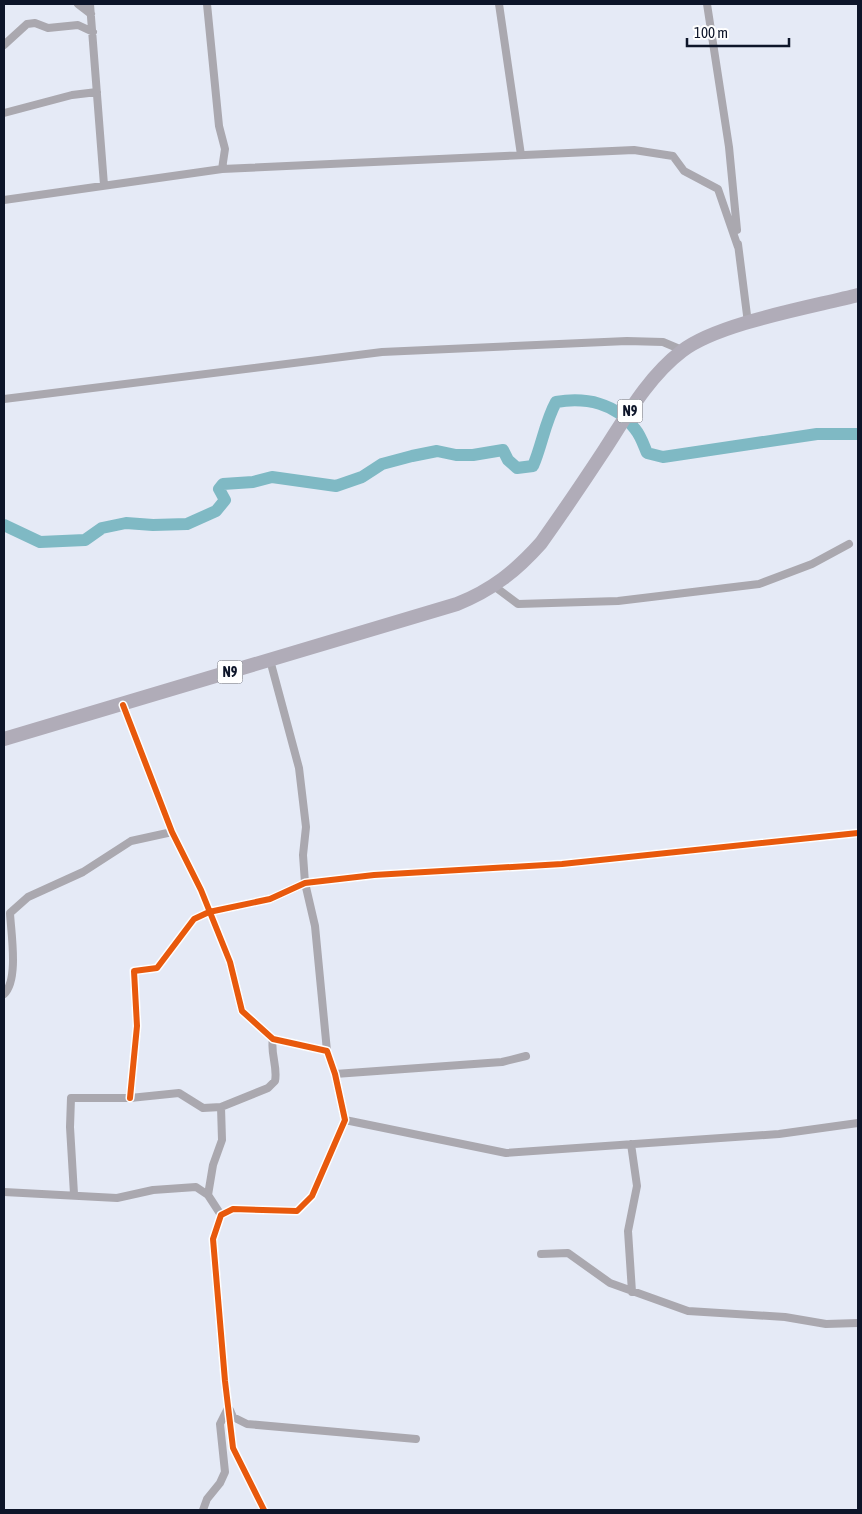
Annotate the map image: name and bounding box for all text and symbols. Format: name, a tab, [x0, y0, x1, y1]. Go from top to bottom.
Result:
scale bar	[687, 15, 790, 47]
text: 100 m	[694, 24, 728, 41]
road number: N9	[618, 400, 642, 422]
road number: N9	[218, 660, 242, 684]

